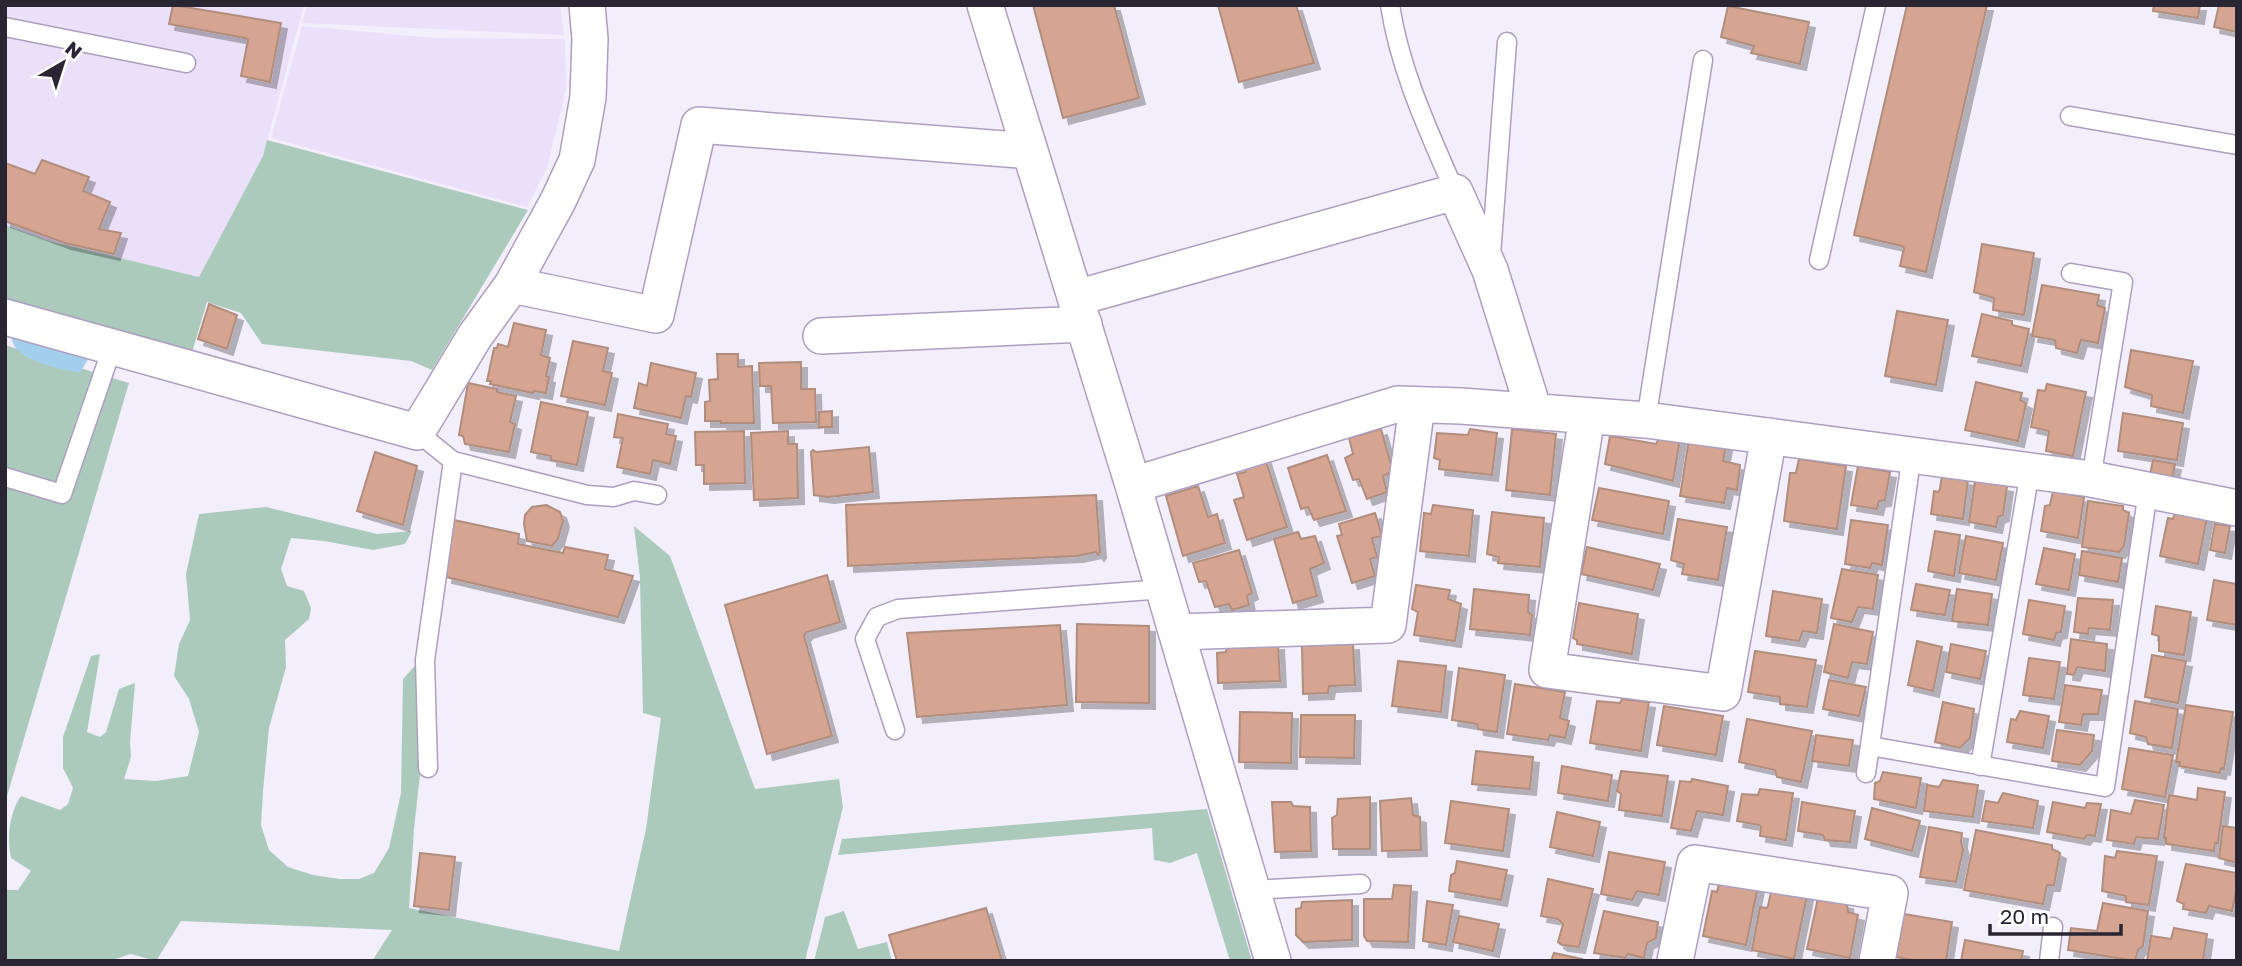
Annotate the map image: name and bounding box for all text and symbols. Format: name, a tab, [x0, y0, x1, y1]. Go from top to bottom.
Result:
north arrow	[28, 28, 98, 98]
text: N	[61, 36, 87, 63]
scale bar	[1990, 892, 2121, 936]
text: 20 m	[2000, 903, 2049, 929]

